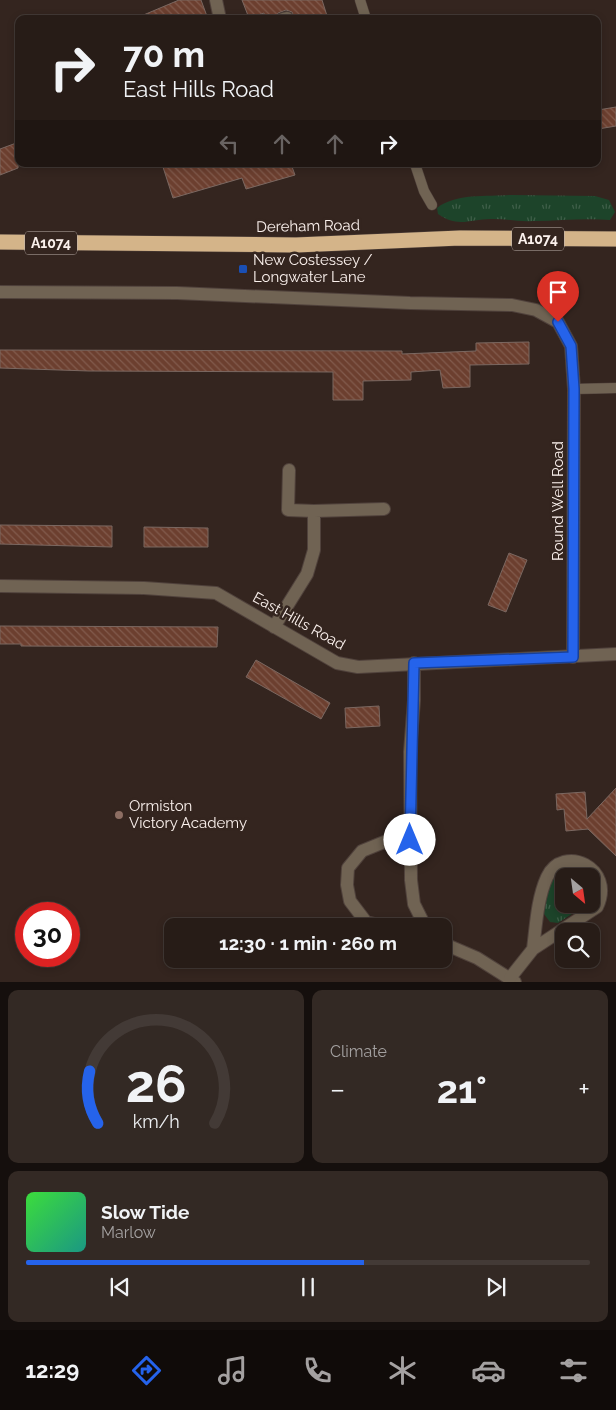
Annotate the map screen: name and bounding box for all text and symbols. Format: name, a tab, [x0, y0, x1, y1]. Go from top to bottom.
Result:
text: 70 m	[123, 34, 205, 75]
icon: right	[40, 35, 105, 100]
text: East Hills Road	[123, 76, 274, 102]
icon: left	[215, 130, 243, 158]
icon: ahead	[268, 130, 296, 158]
icon: ahead	[321, 130, 349, 158]
icon: right	[374, 130, 402, 158]
street label: Dereham Road	[256, 216, 360, 236]
road number: A1074	[512, 228, 564, 250]
road number: A1074	[25, 232, 77, 254]
place label: New Costessey / Longwater Lane	[253, 251, 373, 286]
marker: New Costessey / Longwater Lane	[237, 263, 249, 275]
pin	[537, 271, 579, 322]
icon: arrive	[544, 278, 572, 306]
street label: Round Well Road	[549, 441, 567, 561]
street label: East Hills Road	[250, 588, 348, 654]
place label: Ormiston Victory Academy	[129, 797, 247, 832]
marker: Ormiston Victory Academy	[113, 809, 125, 821]
position arrow	[383, 813, 435, 865]
north arrow	[555, 868, 600, 912]
map controls	[555, 868, 600, 968]
speed limit sign: 30	[15, 902, 80, 967]
button: search	[555, 923, 600, 968]
text: 12:30 · 1 min · 260 m	[219, 932, 397, 954]
text: Climate	[330, 1042, 387, 1061]
text: 26	[126, 1053, 186, 1114]
text: 21°	[437, 1067, 487, 1112]
text: −	[330, 1073, 345, 1106]
text: +	[578, 1073, 590, 1106]
text: km/h	[132, 1111, 180, 1132]
text: Slow Tide	[101, 1201, 190, 1223]
text: Marlow	[101, 1223, 156, 1242]
icon: previous	[106, 1273, 134, 1301]
icon: pause	[294, 1273, 322, 1301]
icon: next	[482, 1273, 510, 1301]
icon: directions	[129, 1353, 164, 1388]
icon: music	[215, 1353, 250, 1388]
icon: phone	[300, 1353, 335, 1388]
icon: climate	[385, 1353, 420, 1388]
icon: car	[471, 1353, 506, 1388]
icon: filters	[556, 1353, 591, 1388]
text: 12:29	[25, 1357, 79, 1383]

